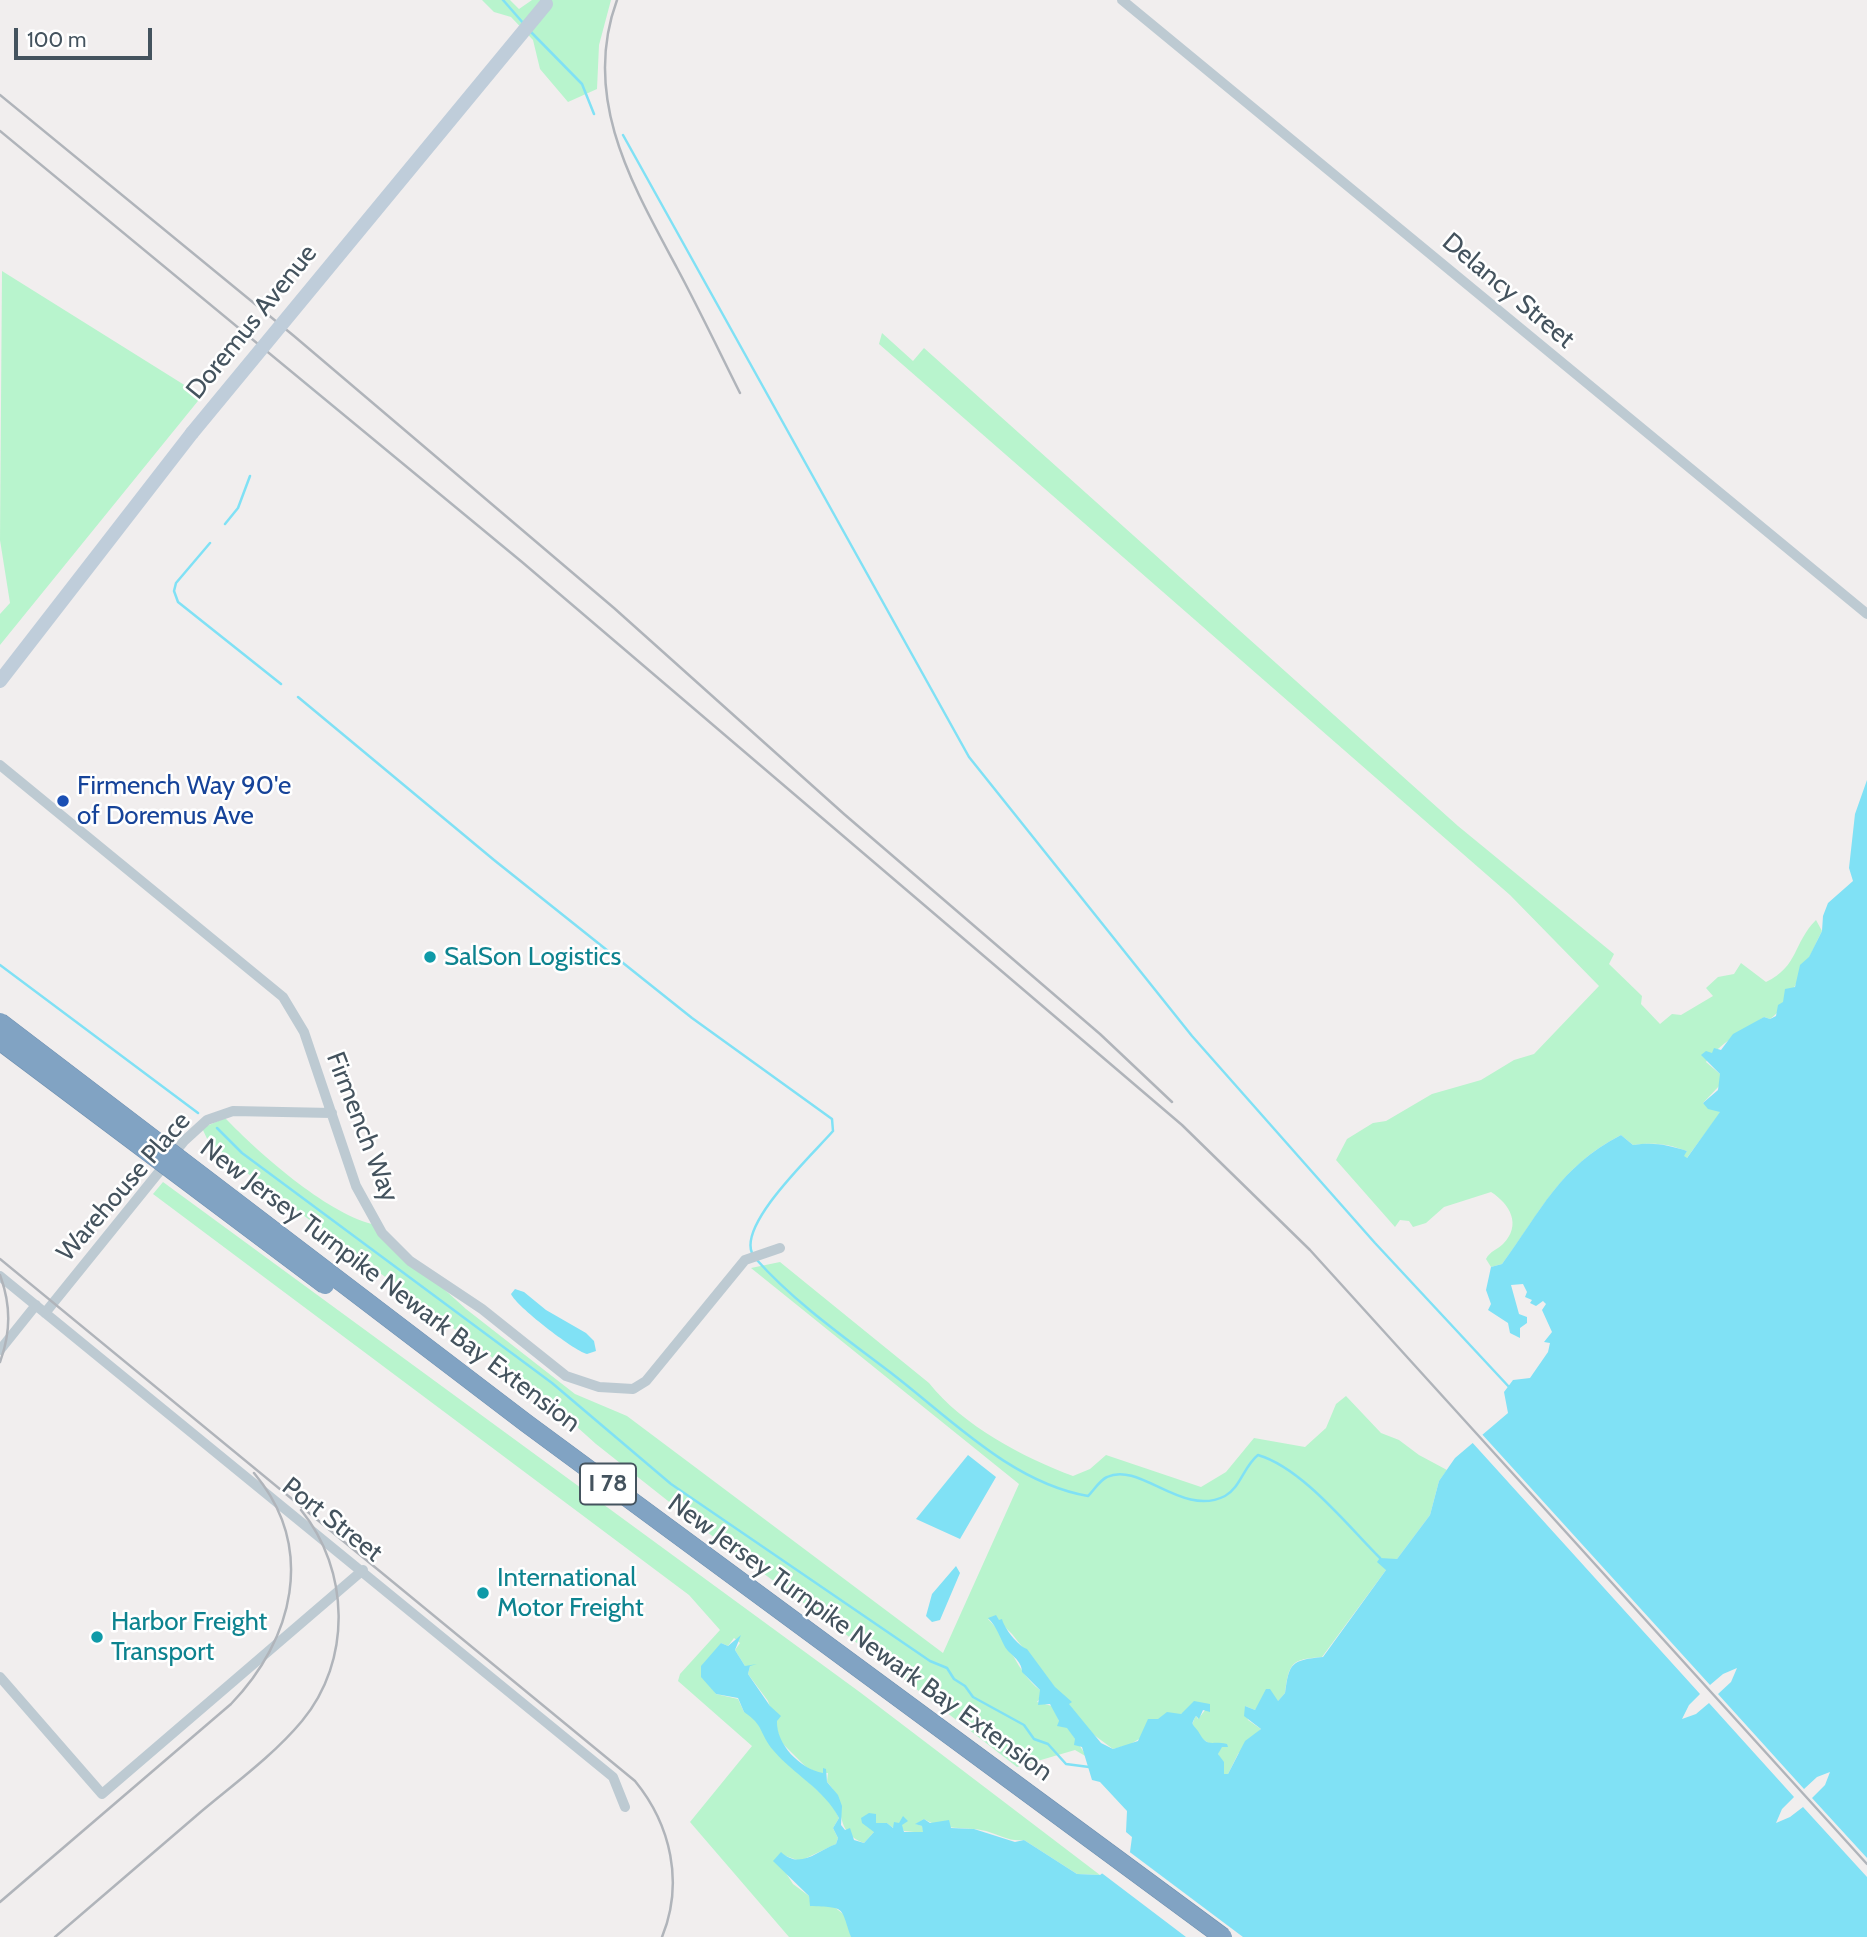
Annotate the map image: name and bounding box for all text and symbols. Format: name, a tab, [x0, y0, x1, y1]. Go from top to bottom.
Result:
scale bar	[18, 14, 156, 58]
text: 100 m	[27, 27, 86, 52]
street label: Delancy Street	[1436, 227, 1580, 355]
street label: Doremus Avenue	[180, 238, 324, 406]
place label: Firmench Way 90'e of Doremus Ave	[77, 770, 291, 832]
marker: Firmench Way 90'e of Doremus Ave	[55, 793, 71, 809]
place label: SalSon Logistics	[444, 941, 621, 973]
marker: SalSon Logistics	[422, 949, 438, 965]
street label: Firmench Way	[319, 1048, 405, 1206]
street label: Warehouse Place	[51, 1106, 197, 1268]
street label: New Jersey Turnpike Newark Bay Extension	[194, 1133, 586, 1439]
road number: I 78	[580, 1464, 636, 1504]
street label: Port Street	[276, 1471, 388, 1569]
street label: New Jersey Turnpike Newark Bay Extension	[662, 1488, 1058, 1788]
place label: International Motor Freight	[497, 1562, 644, 1624]
marker: International Motor Freight	[475, 1585, 491, 1601]
place label: Harbor Freight Transport	[111, 1606, 267, 1668]
marker: Harbor Freight Transport	[89, 1629, 105, 1645]

